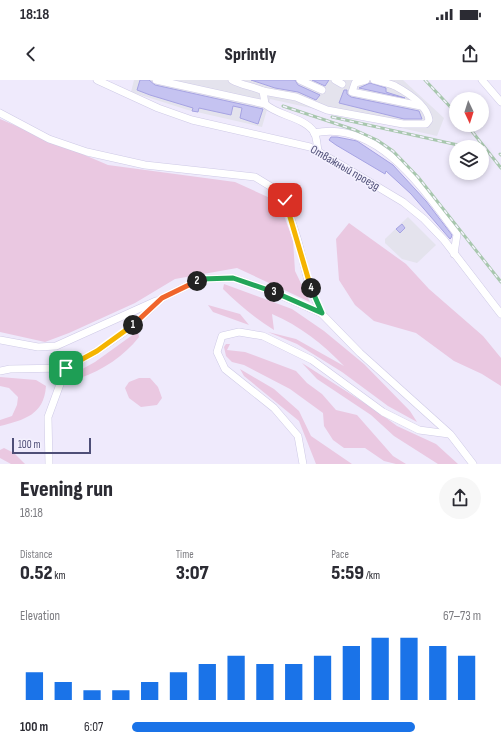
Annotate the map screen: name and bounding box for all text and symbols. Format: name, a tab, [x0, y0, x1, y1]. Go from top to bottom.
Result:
text: 18:18	[20, 5, 49, 24]
icon: back	[20, 43, 42, 65]
icon: share	[459, 43, 481, 65]
text: Sprintly	[225, 44, 276, 65]
north arrow	[449, 92, 489, 132]
map controls	[449, 92, 489, 180]
button: layers	[449, 140, 489, 180]
street label: Отважный проезд	[308, 142, 382, 194]
pin	[268, 183, 302, 217]
icon: check	[274, 189, 296, 211]
pin: 2	[187, 271, 207, 291]
text: 2	[195, 274, 199, 287]
pin: 4	[301, 278, 321, 298]
text: 4	[308, 281, 314, 294]
pin: 3	[264, 282, 284, 302]
text: 3	[272, 285, 276, 298]
pin: 1	[123, 315, 143, 335]
text: 1	[131, 318, 135, 331]
pin	[49, 351, 83, 385]
icon: arrive	[55, 357, 77, 379]
scale bar	[12, 436, 91, 455]
text: 100 m	[18, 438, 40, 451]
text: Evening run	[20, 476, 113, 503]
button: share	[439, 477, 481, 519]
text: 18:18	[20, 505, 43, 521]
text: Distance	[20, 548, 52, 561]
text: Time	[176, 548, 194, 561]
text: Pace	[331, 548, 349, 561]
text: 0.52	[20, 561, 52, 585]
text: 3:07	[176, 561, 209, 585]
text: 5:59	[331, 561, 364, 585]
text: km	[52, 569, 65, 582]
text: /km	[364, 569, 380, 582]
text: Elevation	[20, 608, 60, 624]
text: 67–73 m	[443, 608, 481, 624]
text: 100 m	[20, 719, 48, 735]
text: 6:07	[84, 719, 103, 735]

